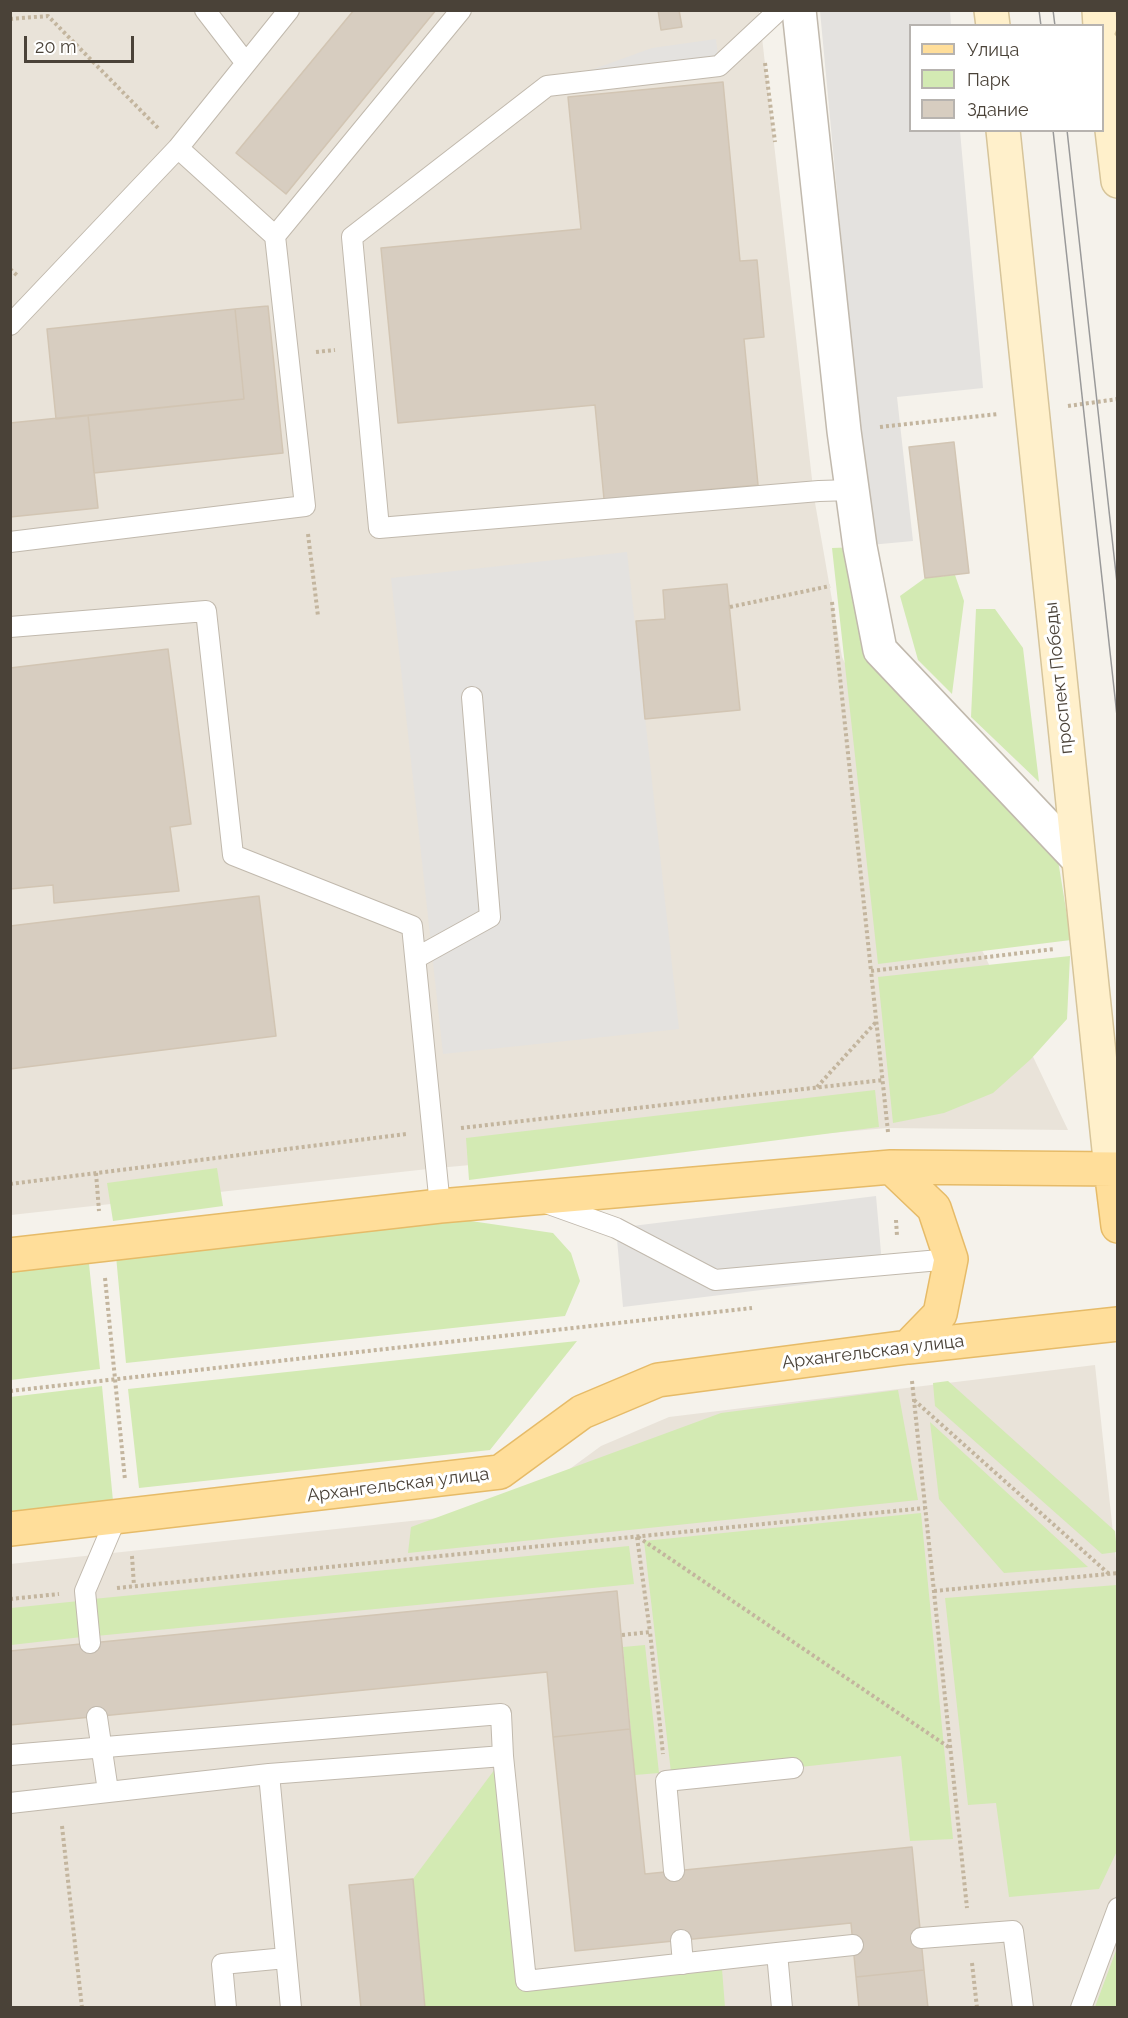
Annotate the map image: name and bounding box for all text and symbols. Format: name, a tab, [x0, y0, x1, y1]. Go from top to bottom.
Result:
scale bar	[27, 24, 136, 62]
legend	[909, 24, 1104, 132]
text: 20 m	[35, 36, 77, 57]
text: Улица	[967, 39, 1019, 60]
text: Парк	[967, 69, 1010, 90]
text: Здание	[967, 99, 1029, 120]
street label: проспект Победы	[1040, 601, 1078, 755]
street label: Архангельская улица	[781, 1330, 965, 1374]
street label: Архангельская улица	[306, 1463, 490, 1507]

